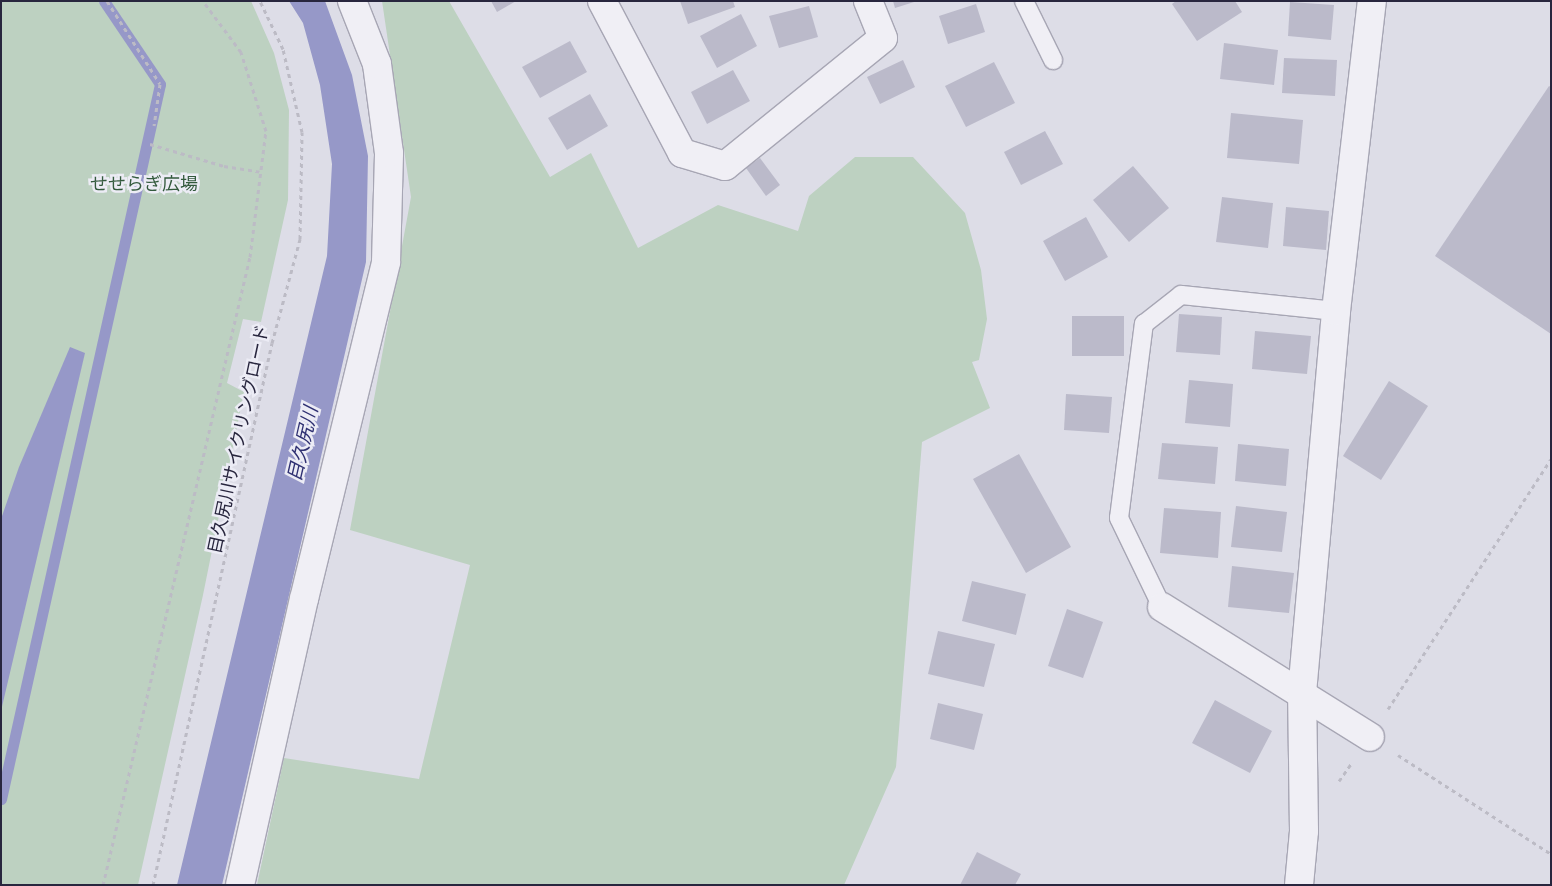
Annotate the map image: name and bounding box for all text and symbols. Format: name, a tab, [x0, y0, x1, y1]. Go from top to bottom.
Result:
park label: せせらぎ広場	[90, 172, 198, 194]
street label: 目久尻川サイクリングロード	[203, 322, 273, 556]
water label: 目久尻川	[283, 404, 323, 484]

